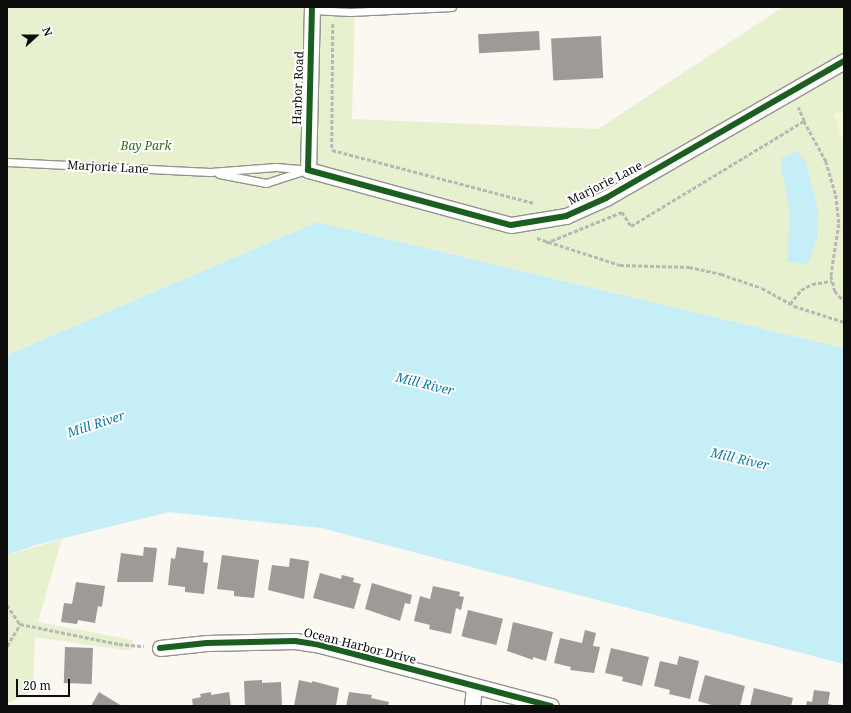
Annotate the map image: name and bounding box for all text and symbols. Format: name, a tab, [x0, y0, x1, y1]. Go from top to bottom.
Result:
north arrow	[16, 16, 56, 56]
text: N	[39, 25, 56, 38]
street label: Harbor Road	[290, 51, 306, 125]
park label: Bay Park	[121, 139, 171, 153]
street label: Marjorie Lane	[67, 158, 149, 176]
street label: Marjorie Lane	[565, 158, 645, 208]
water label: Mill River	[394, 369, 456, 399]
water label: Mill River	[65, 407, 127, 441]
water label: Mill River	[709, 445, 771, 473]
street label: Ocean Harbor Drive	[302, 625, 418, 667]
scale bar	[18, 671, 72, 697]
text: 20 m	[23, 677, 51, 694]

